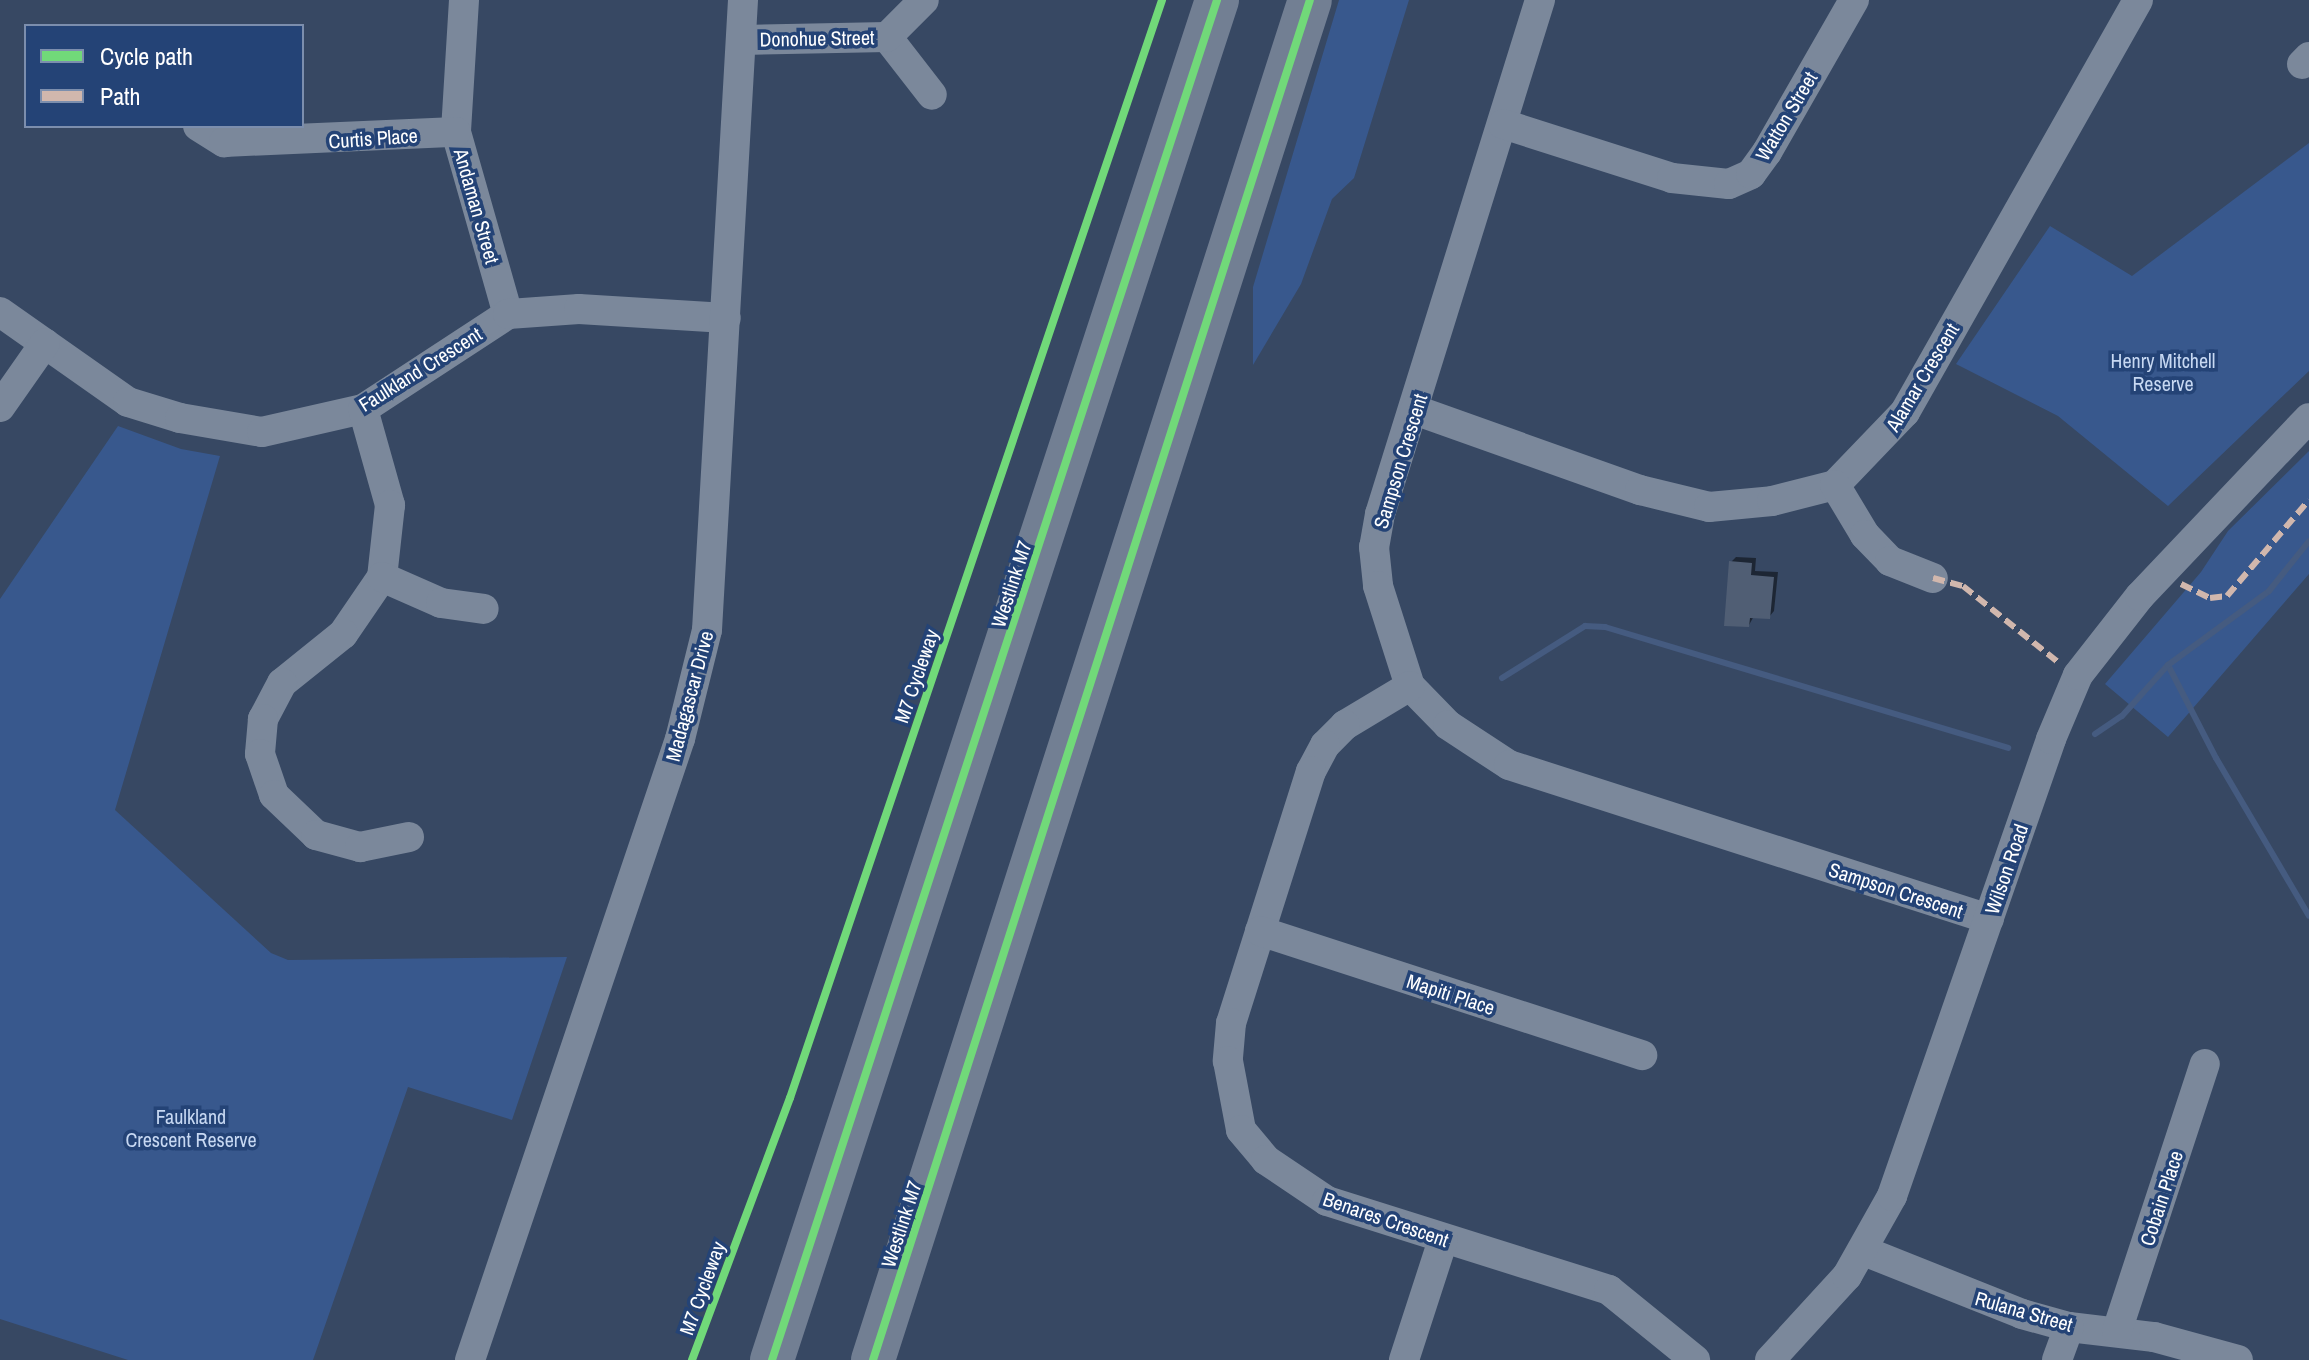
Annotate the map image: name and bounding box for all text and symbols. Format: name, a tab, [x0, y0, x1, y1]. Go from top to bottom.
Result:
legend	[24, 24, 304, 128]
street label: Donohue Street	[759, 25, 875, 51]
text: Cycle path	[100, 40, 193, 72]
street label: Watton Street	[1750, 67, 1822, 165]
text: Path	[100, 80, 141, 112]
street label: Curtis Place	[328, 123, 418, 153]
street label: Andaman Street	[449, 146, 505, 266]
street label: Alamar Crescent	[1880, 318, 1964, 436]
street label: Faulkland Crescent	[354, 322, 486, 416]
park label: Henry Mitchell Reserve	[2111, 348, 2215, 395]
street label: Sampson Crescent	[1368, 391, 1432, 531]
street label: Westlink M7	[986, 538, 1036, 630]
street label: M7 Cycleway	[889, 626, 943, 726]
street label: Madagascar Drive	[660, 628, 718, 764]
street label: Wilson Road	[1979, 821, 2033, 917]
street label: Sampson Crescent	[1826, 857, 1966, 923]
street label: Mapiti Place	[1404, 969, 1498, 1019]
park label: Faulkland Crescent Reserve	[125, 1104, 257, 1151]
street label: Cobain Place	[2134, 1147, 2188, 1249]
street label: Westlink M7	[876, 1178, 926, 1270]
street label: Benares Crescent	[1320, 1186, 1452, 1252]
street label: M7 Cycleway	[674, 1238, 730, 1338]
street label: Rulana Street	[1972, 1286, 2076, 1336]

